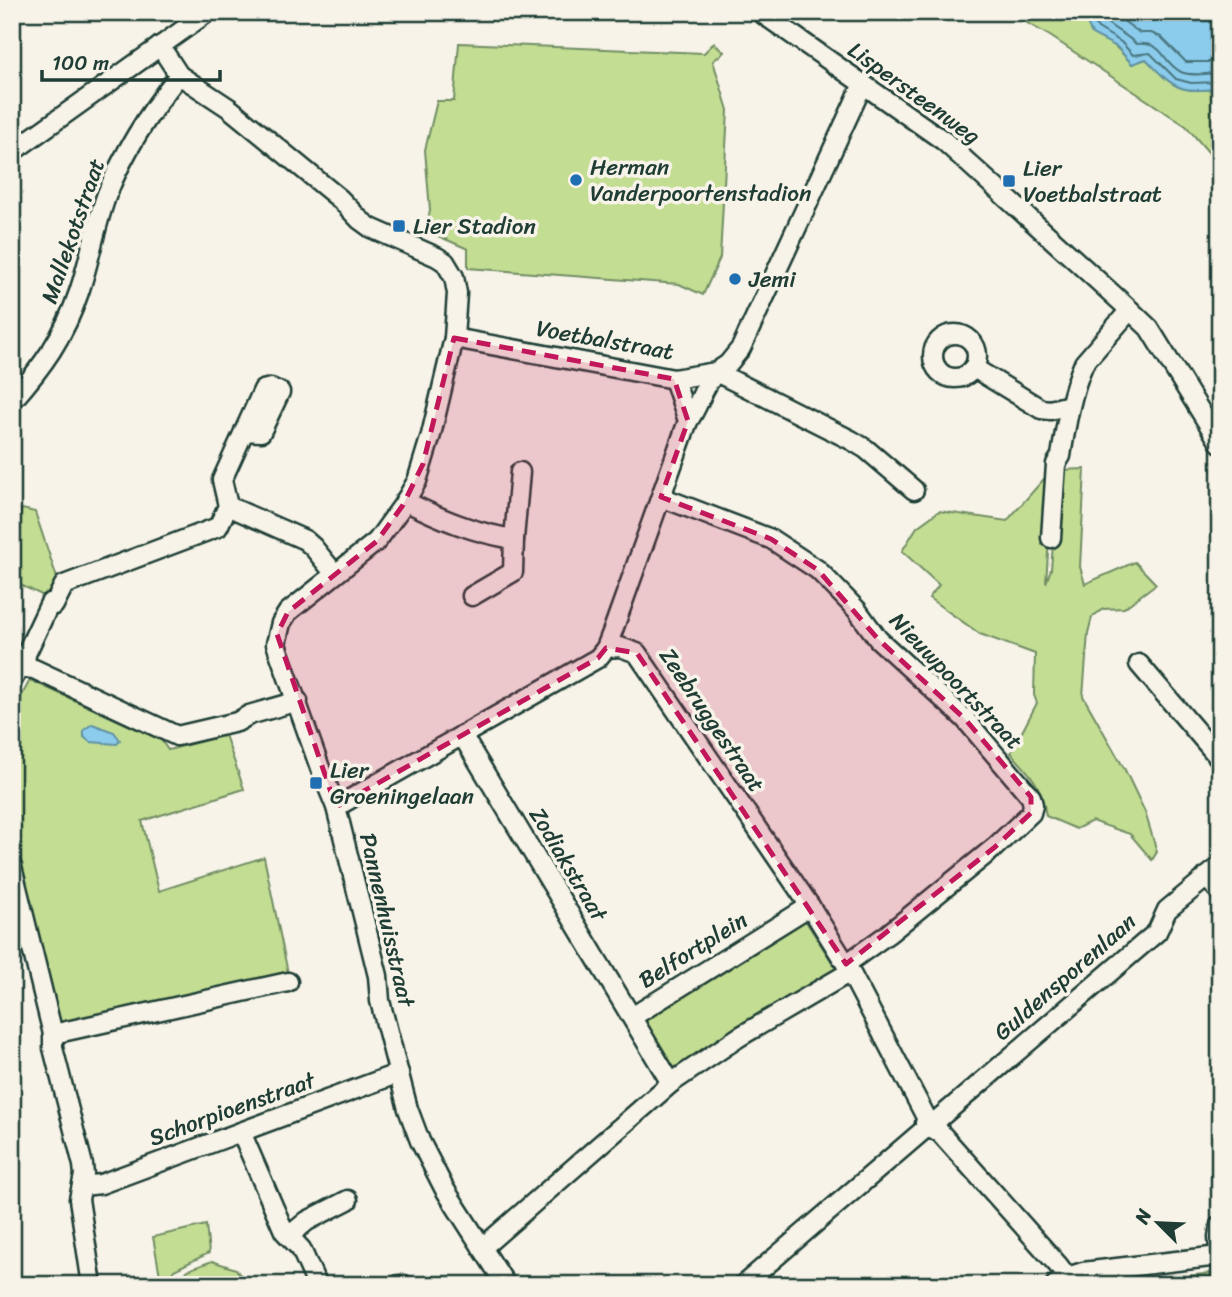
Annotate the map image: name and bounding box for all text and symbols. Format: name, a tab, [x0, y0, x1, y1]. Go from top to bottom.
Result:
street label: Lispersteenweg	[839, 30, 990, 156]
scale bar	[42, 38, 220, 82]
text: 100 m	[52, 44, 109, 82]
place label: Herman Vanderpoortenstadion	[590, 147, 811, 214]
place label: Lier Voetbalstraat	[1023, 148, 1162, 215]
street label: Mallekotstraat	[29, 153, 117, 309]
marker: Herman Vanderpoortenstadion	[568, 172, 584, 188]
marker: Lier Voetbalstraat	[1001, 173, 1017, 189]
place label: Lier Stadion	[413, 206, 536, 247]
marker: Lier Stadion	[391, 218, 407, 234]
place label: Jemi	[748, 259, 796, 300]
marker: Jemi	[727, 271, 743, 287]
street label: Voetbalstraat	[533, 308, 677, 372]
street label: Nieuwpoortstraat	[879, 602, 1033, 760]
street label: Zeebruggestraat	[648, 639, 776, 801]
place label: Lier Groeningelaan	[330, 750, 475, 817]
marker: Lier Groeningelaan	[308, 775, 324, 791]
street label: Zodiakstraat	[518, 799, 619, 931]
street label: Pannenhuisstraat	[347, 829, 427, 1013]
street label: Belfortplein	[630, 900, 756, 1000]
street label: Guldensporenlaan	[984, 902, 1147, 1051]
street label: Schorpioenstraat	[143, 1059, 323, 1158]
north arrow	[1124, 1188, 1194, 1258]
text: N	[1125, 1203, 1161, 1230]

